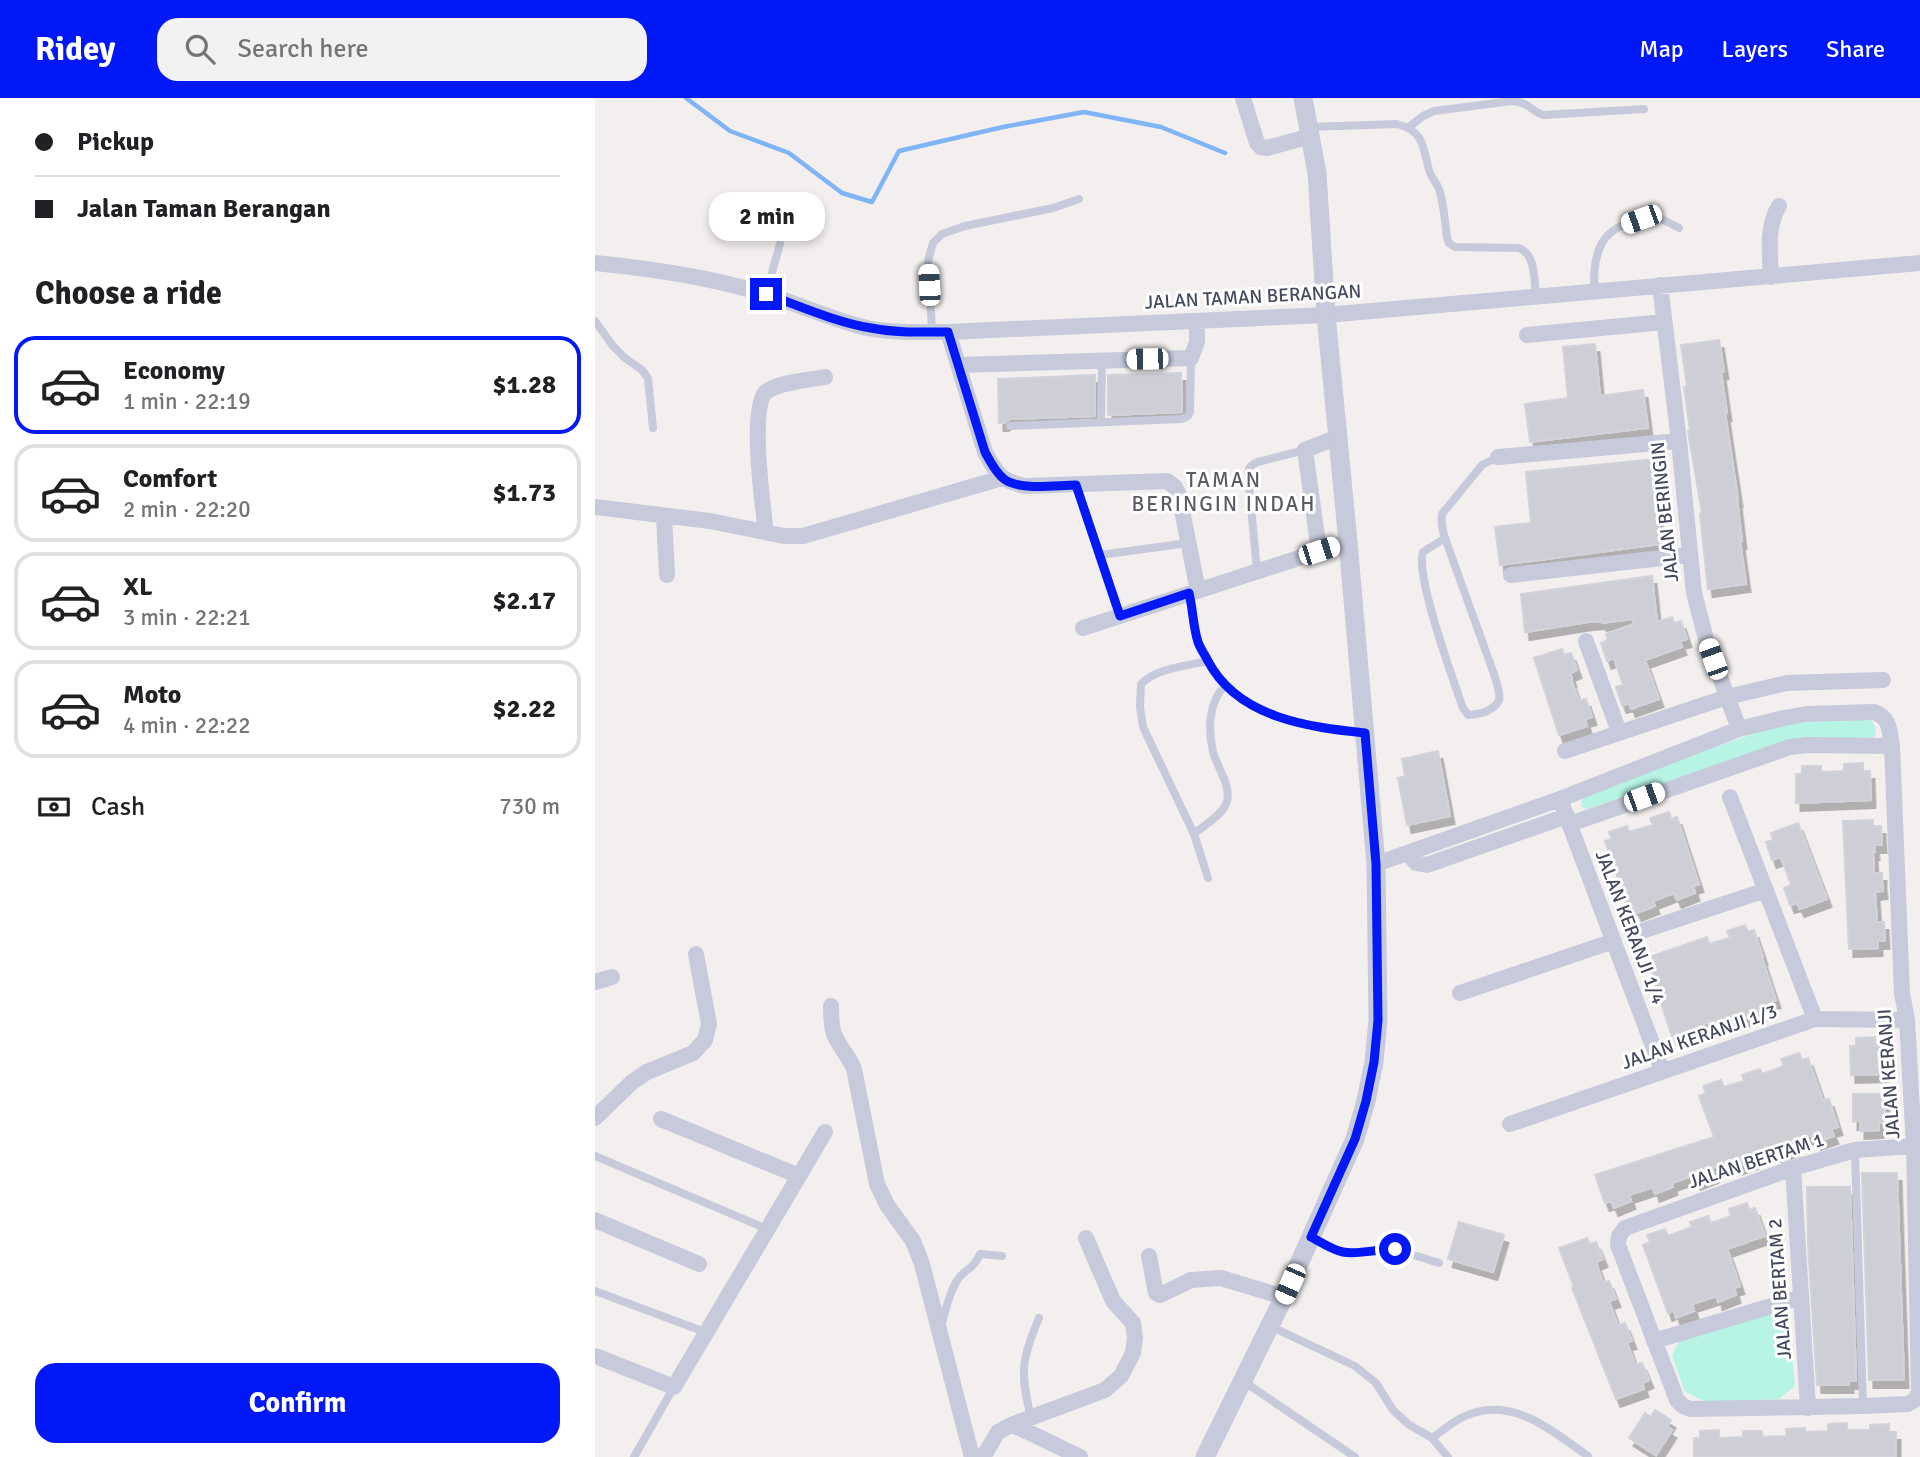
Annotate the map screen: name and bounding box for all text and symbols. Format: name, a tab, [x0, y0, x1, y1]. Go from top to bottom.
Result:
search box	[157, 18, 647, 81]
text: Ridey	[35, 29, 115, 70]
icon: search	[181, 30, 219, 68]
text: Search here	[237, 33, 369, 65]
text: Map	[1639, 34, 1684, 64]
text: Layers	[1722, 34, 1788, 64]
text: Share	[1826, 34, 1885, 64]
text: Pickup	[77, 126, 154, 158]
callout: 2 min	[708, 192, 824, 242]
text: Jalan Taman Berangan	[77, 193, 331, 225]
text: 2 min	[739, 202, 795, 231]
car	[1618, 202, 1665, 236]
car	[918, 263, 941, 307]
text: Choose a ride	[35, 274, 222, 313]
route end	[750, 278, 782, 310]
street label: JALAN TAMAN BERANGAN	[1144, 279, 1362, 315]
car	[1126, 348, 1169, 370]
icon: car	[39, 354, 102, 417]
text: Economy	[123, 355, 225, 387]
text: $1.28	[492, 369, 556, 401]
text: 1 min · 22:19	[123, 387, 251, 416]
street label: JALAN BERINGIN	[1646, 440, 1684, 583]
icon: car	[39, 462, 102, 525]
text: Comfort	[123, 463, 217, 495]
district label: TAMAN BERINGIN INDAH	[1132, 467, 1316, 517]
text: $1.73	[492, 477, 556, 509]
text: 2 min · 22:20	[123, 495, 251, 524]
car	[1296, 535, 1343, 567]
icon: car	[39, 570, 102, 633]
text: XL	[123, 571, 153, 603]
text: $2.17	[492, 585, 556, 617]
text: 3 min · 22:21	[123, 603, 251, 632]
car	[1696, 636, 1731, 682]
icon: car	[39, 678, 102, 741]
text: Moto	[123, 679, 181, 711]
text: $2.22	[492, 693, 556, 725]
text: 4 min · 22:22	[123, 711, 251, 740]
car	[1621, 780, 1668, 814]
icon: cash	[35, 788, 73, 826]
text: Cash	[91, 791, 145, 823]
text: 730 m	[499, 792, 560, 821]
street label: JALAN KERANJI 1/4	[1590, 847, 1670, 1008]
street label: JALAN KERANJI 1/3	[1618, 999, 1780, 1075]
street label: JALAN KERANJI	[1872, 1008, 1906, 1140]
street label: JALAN BERTAM 1	[1685, 1128, 1827, 1194]
street label: JALAN BERTAM 2	[1763, 1218, 1797, 1360]
route start	[1379, 1233, 1411, 1265]
car	[1272, 1261, 1309, 1307]
button: Confirm	[35, 1363, 560, 1443]

